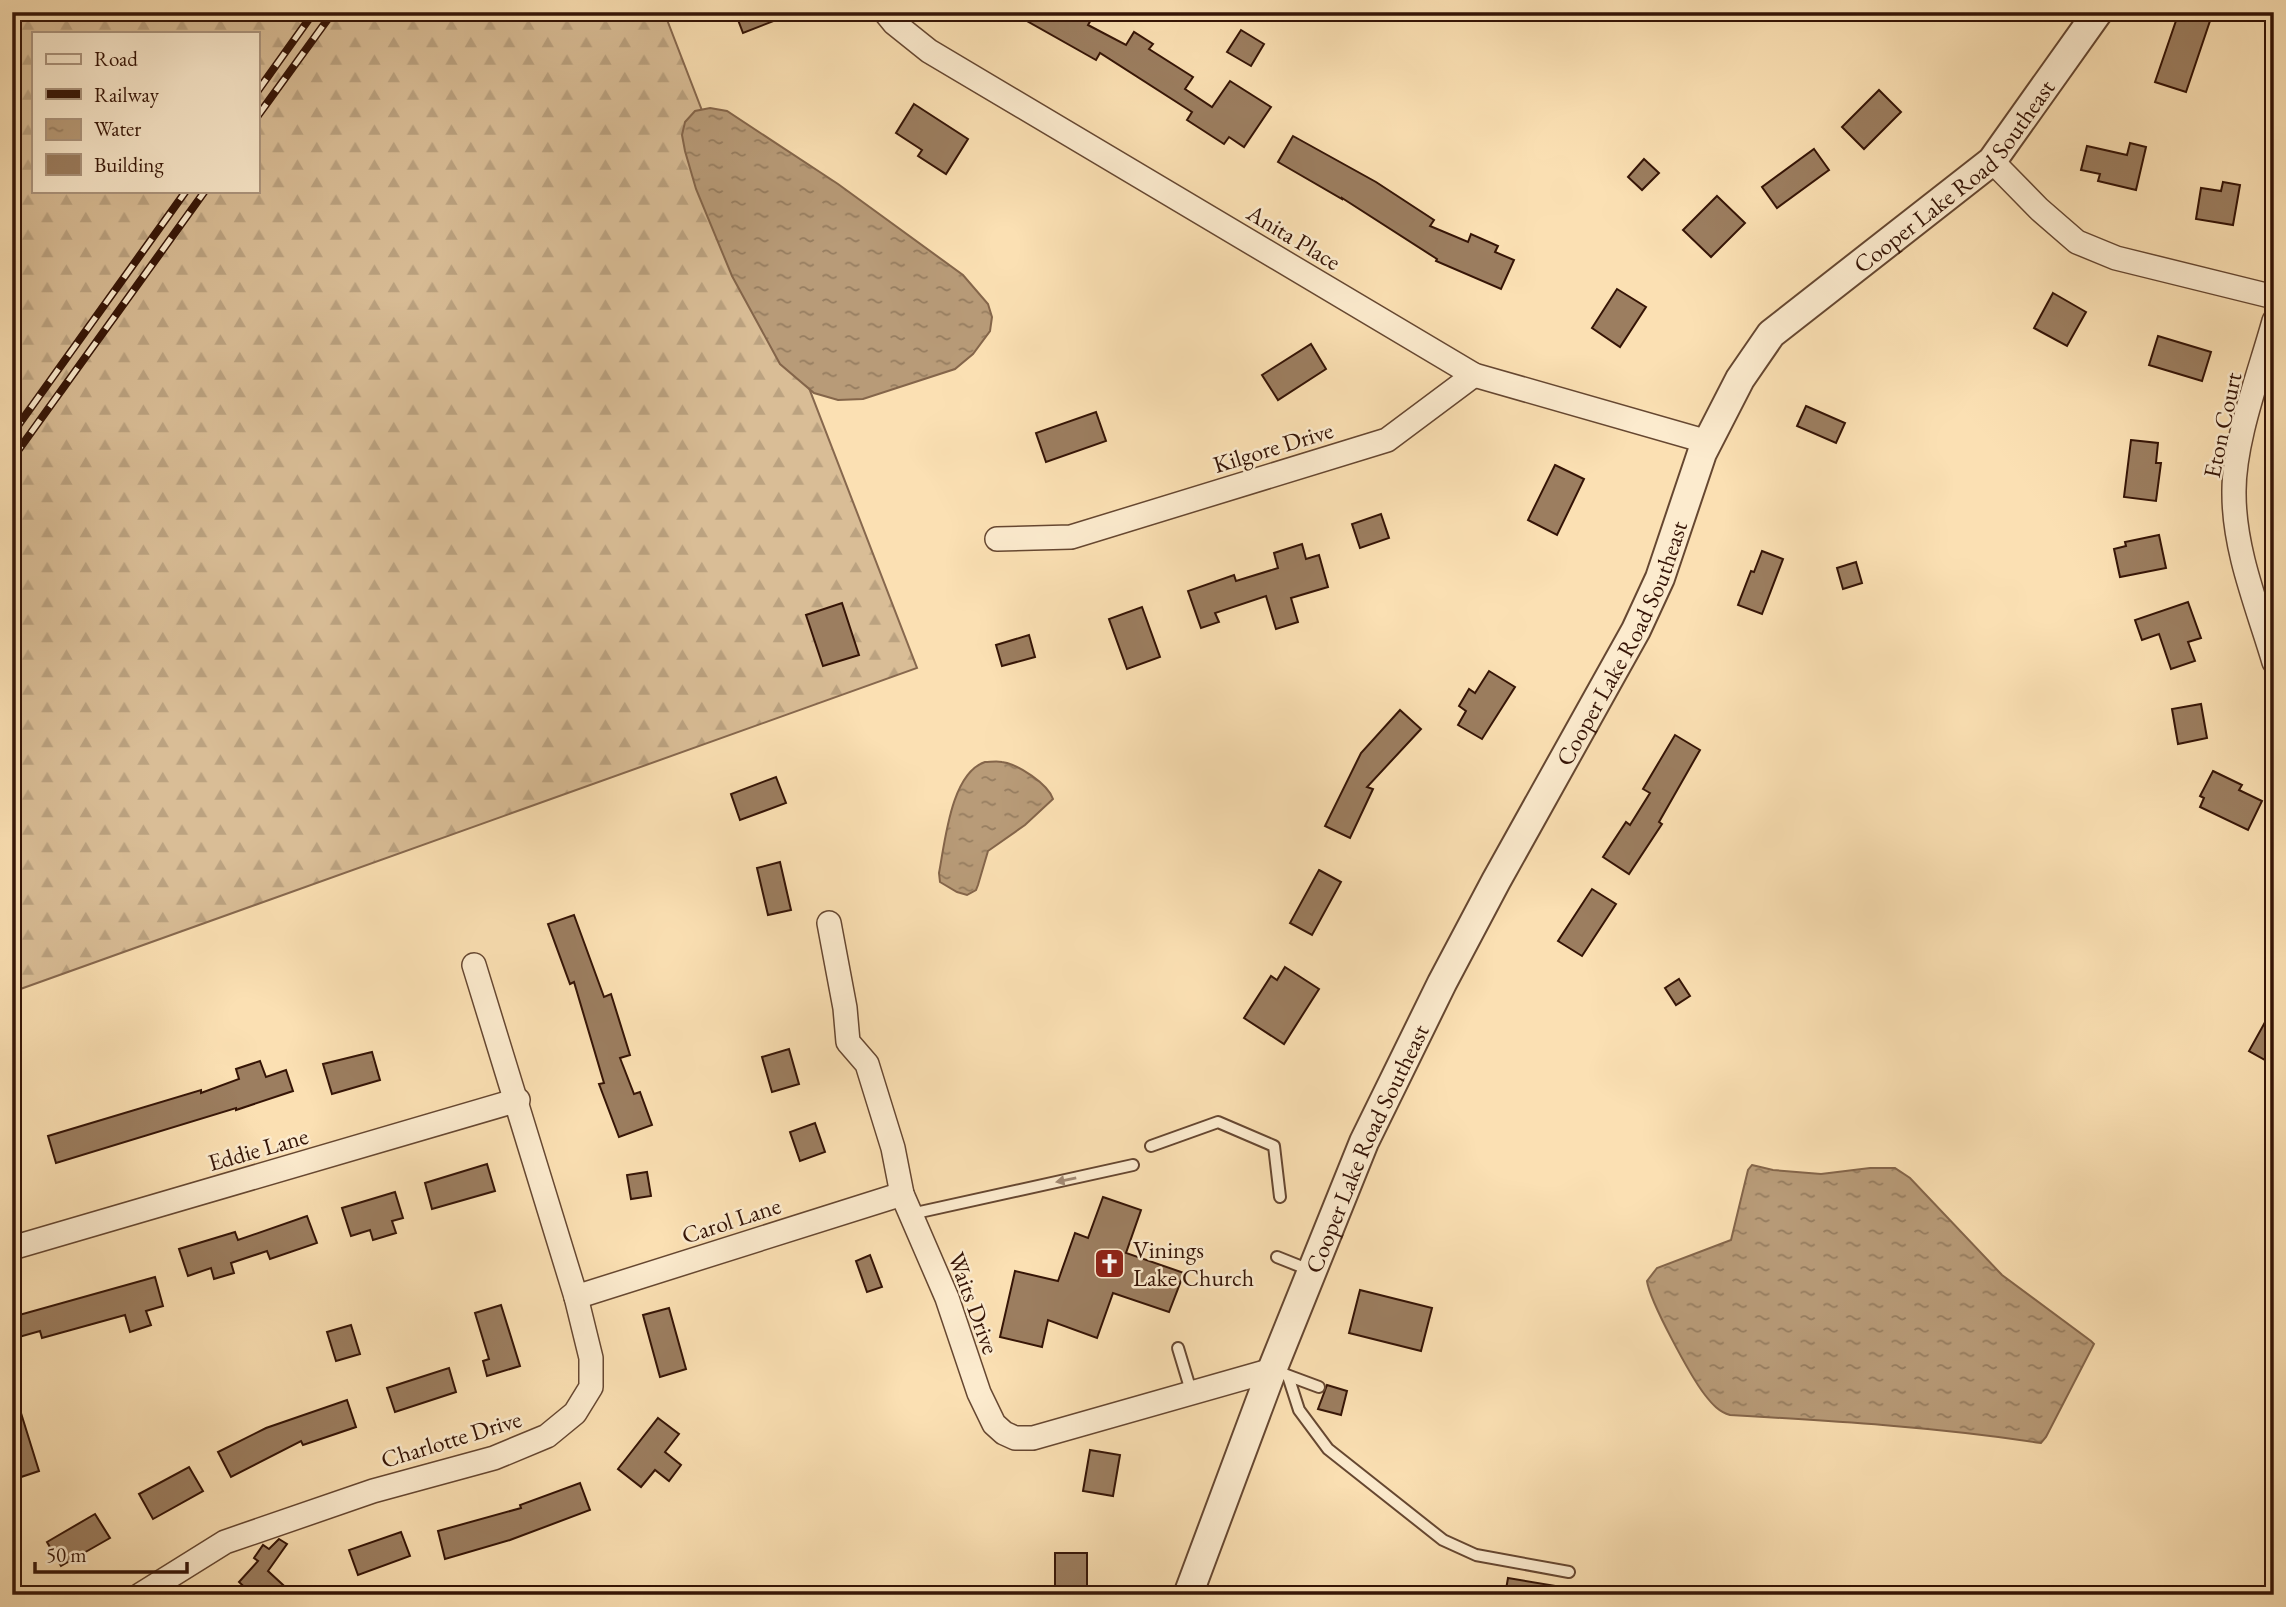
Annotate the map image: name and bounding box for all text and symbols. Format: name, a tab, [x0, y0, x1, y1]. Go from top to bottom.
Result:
legend	[32, 32, 259, 192]
text: Road	[94, 45, 138, 72]
street label: Cooper Lake Road Southeast	[1847, 72, 2061, 279]
text: Railway	[94, 81, 160, 108]
text: Water	[94, 115, 141, 142]
text: Building	[94, 151, 164, 178]
street label: Anita Place	[1240, 196, 1347, 277]
street label: Eton Court	[2196, 369, 2248, 481]
street label: Kilgore Drive	[1209, 414, 1337, 480]
street label: Cooper Lake Road Southeast	[1548, 516, 1694, 771]
street label: Cooper Lake Road Southeast	[1297, 1018, 1435, 1277]
street label: Eddie Lane	[204, 1120, 312, 1178]
one-way arrow	[1055, 1174, 1077, 1185]
street label: Carol Lane	[678, 1189, 784, 1251]
place label: Vinings Lake Church	[1133, 1234, 1254, 1293]
church icon: Vinings Lake Church	[1093, 1246, 1127, 1280]
street label: Waits Drive	[941, 1248, 1007, 1358]
street label: Charlotte Drive	[377, 1403, 525, 1475]
scale bar	[35, 1530, 187, 1574]
text: 50 m	[46, 1541, 87, 1568]

